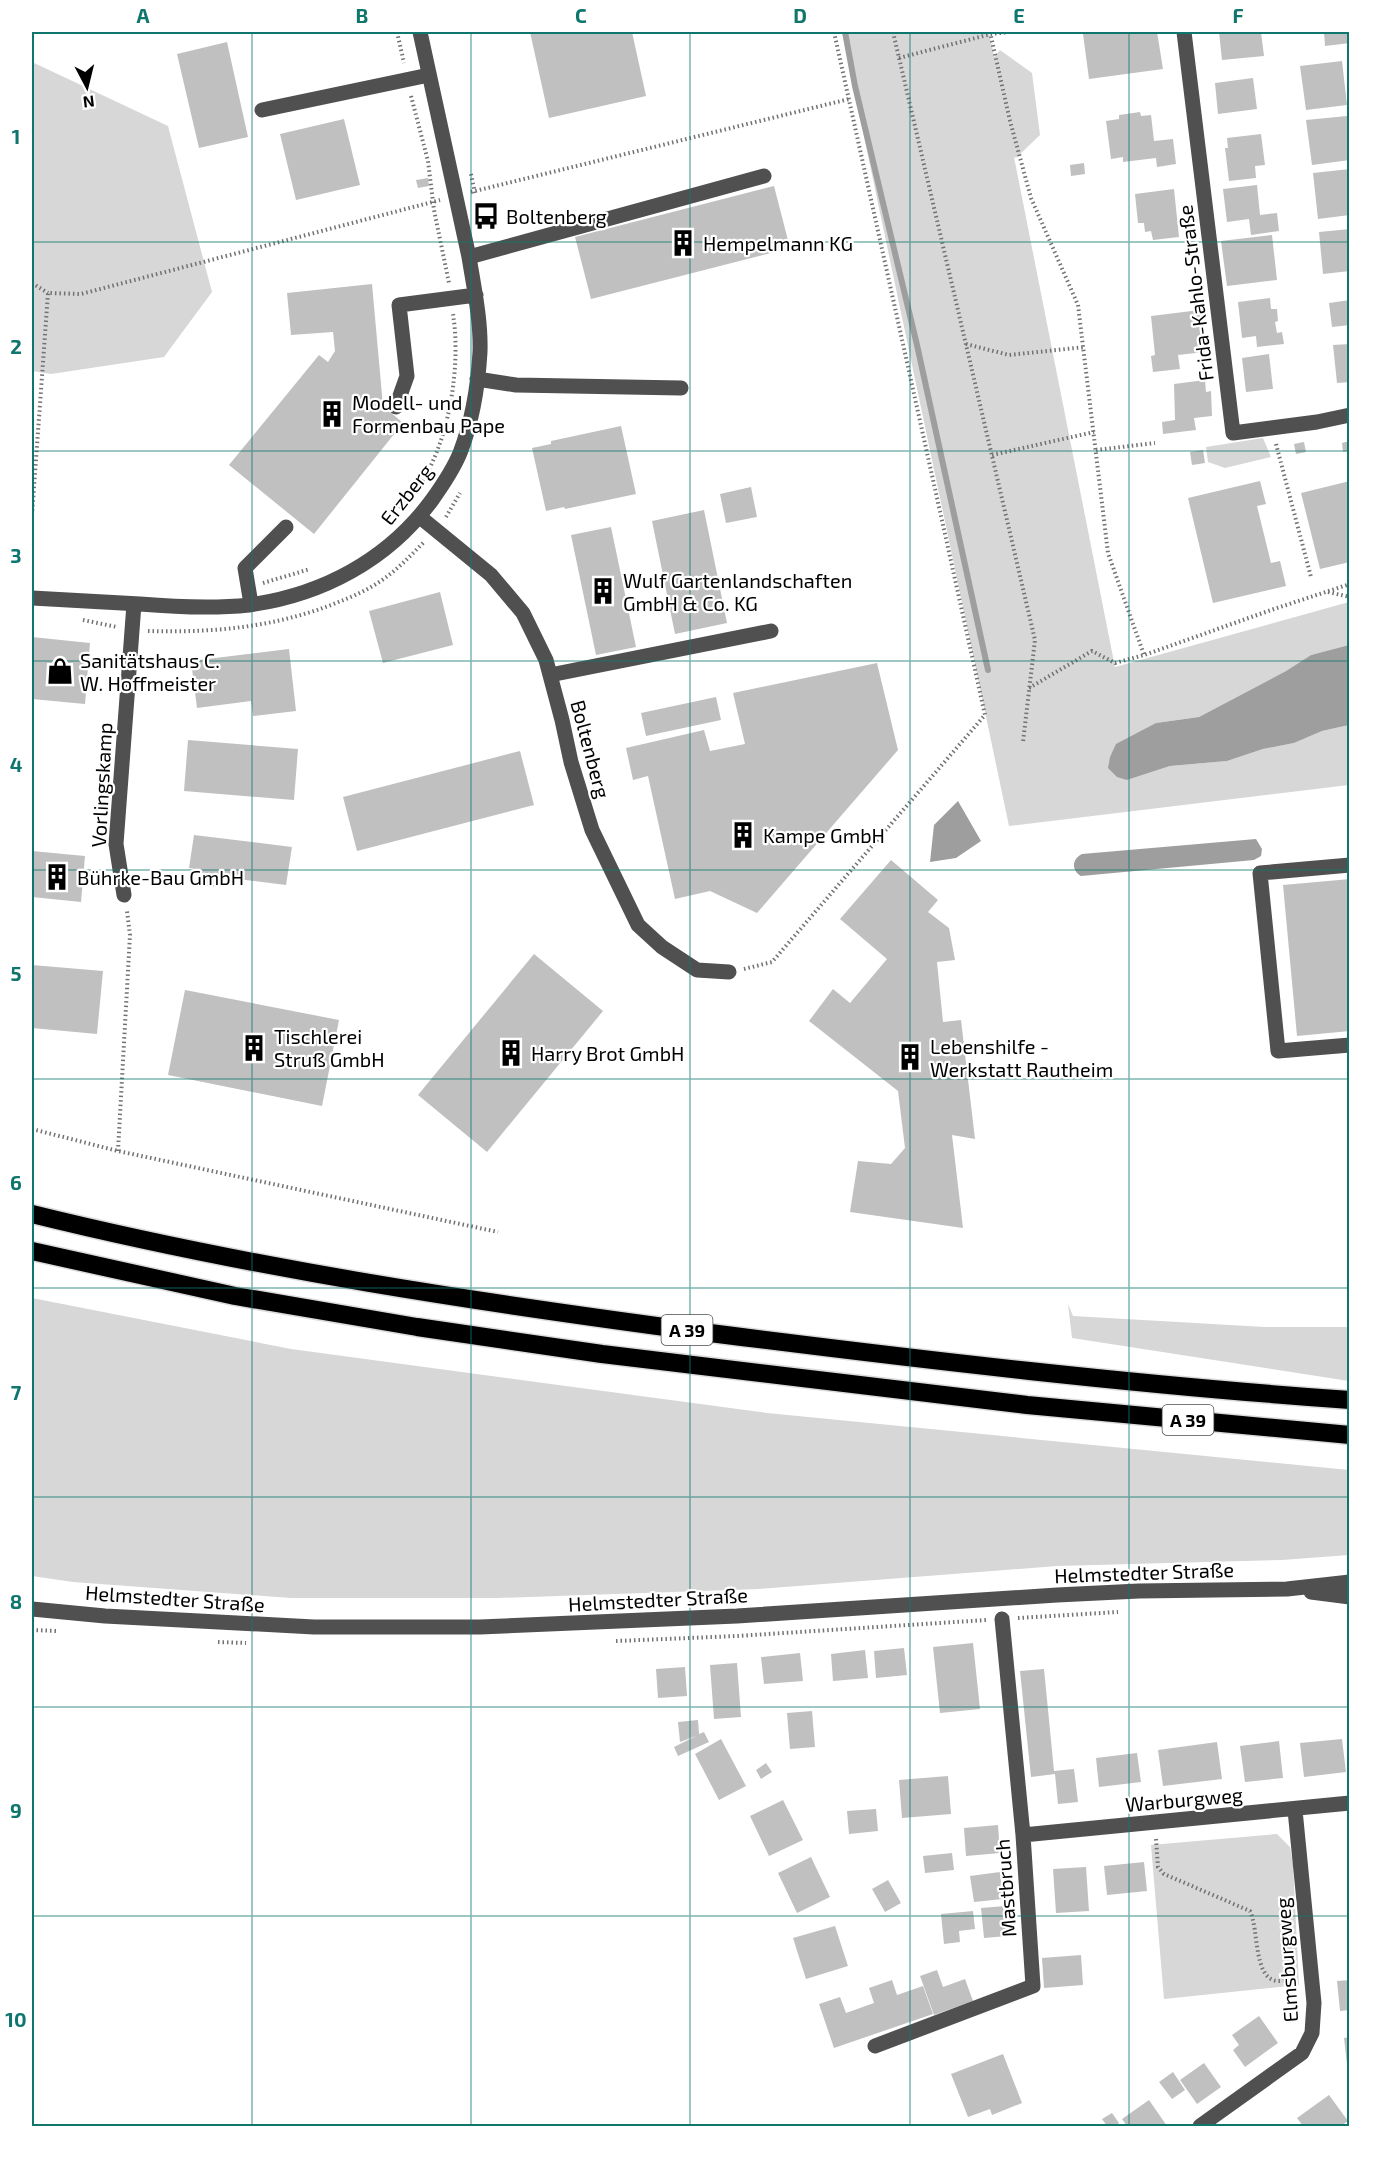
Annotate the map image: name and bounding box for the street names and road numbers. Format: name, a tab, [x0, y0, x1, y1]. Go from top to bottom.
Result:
street label: Frida-Kahlo-Straße	[1172, 204, 1218, 382]
street label: Erzberg	[375, 459, 437, 529]
street label: Boltenberg	[566, 697, 616, 801]
street label: Vorlingskamp	[86, 722, 116, 848]
road number: A 39	[662, 1315, 712, 1345]
road number: A 39	[1162, 1405, 1214, 1435]
street label: Helmstedter Straße	[1054, 1557, 1234, 1587]
street label: Helmstedter Straße	[84, 1580, 266, 1616]
street label: Helmstedter Straße	[568, 1582, 748, 1616]
street label: Warburgweg	[1124, 1782, 1244, 1816]
street label: Mastbruch	[990, 1838, 1020, 1938]
street label: Elmsburgweg	[1270, 1897, 1302, 2023]

